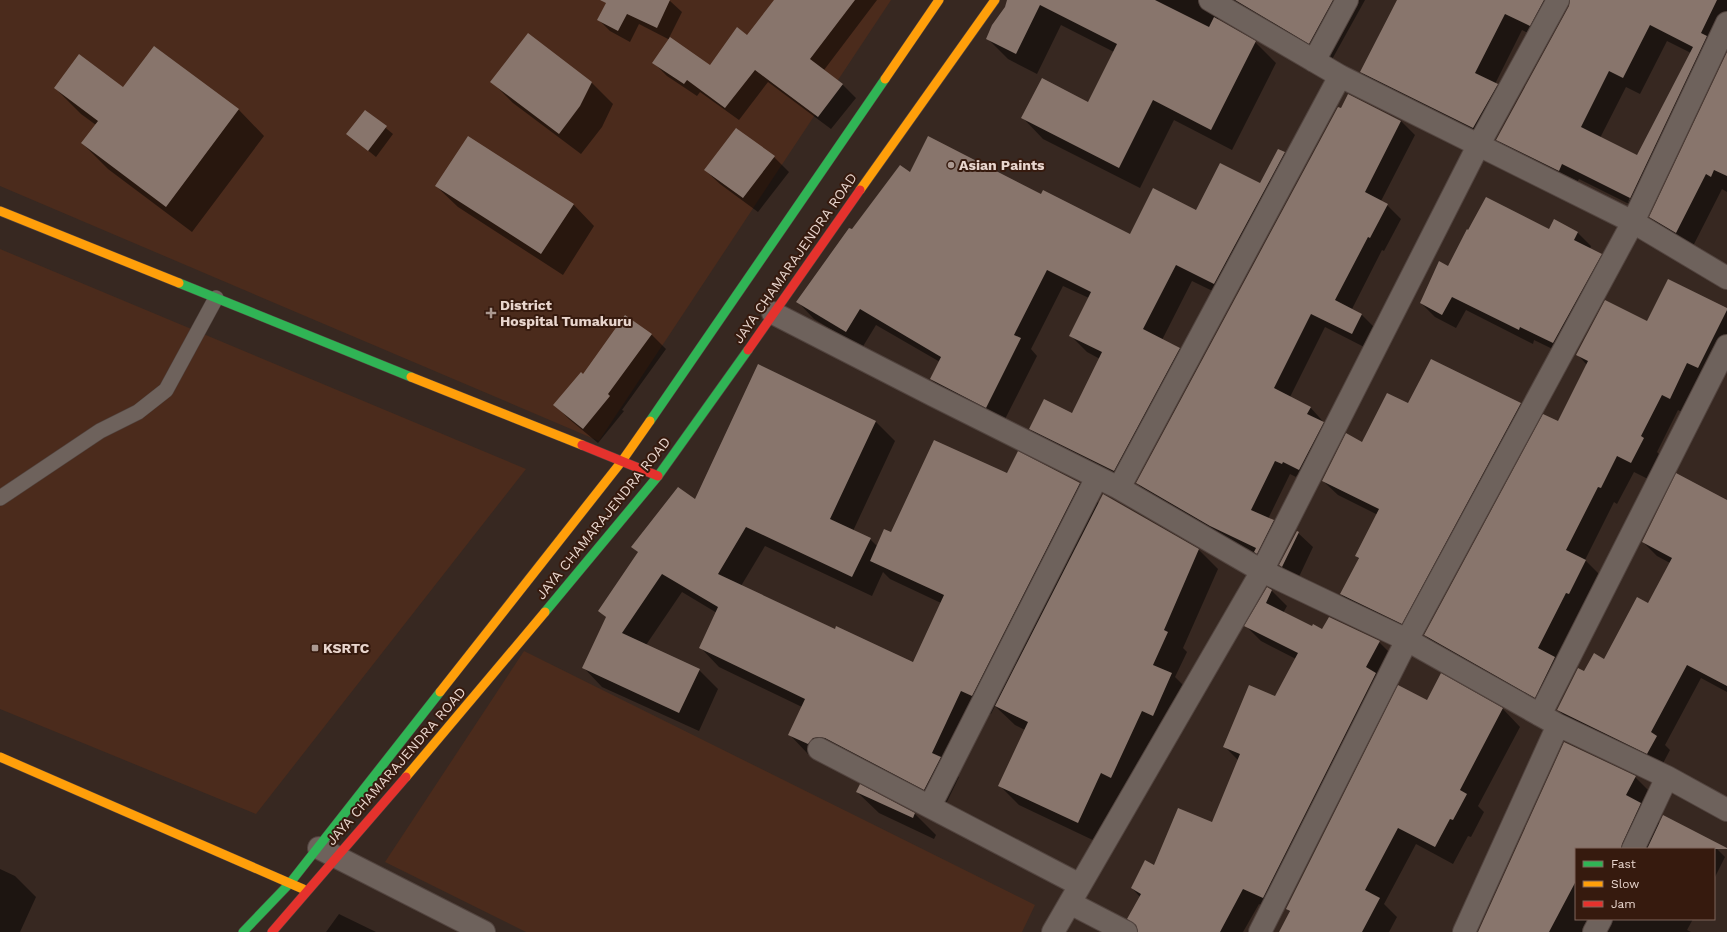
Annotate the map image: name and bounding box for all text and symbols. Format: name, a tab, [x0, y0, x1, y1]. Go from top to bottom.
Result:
place label: Asian Paints	[959, 157, 1045, 173]
marker: Asian Paints	[946, 160, 956, 170]
street label: JAYA CHAMARAJENDRA ROAD	[730, 170, 860, 346]
place label: District Hospital Tumakuru	[500, 297, 632, 329]
marker: District Hospital Tumakuru	[485, 307, 497, 319]
street label: JAYA CHAMARAJENDRA ROAD	[533, 434, 673, 602]
place label: KSRTC	[323, 640, 370, 656]
marker: KSRTC	[310, 643, 320, 653]
street label: JAYA CHAMARAJENDRA ROAD	[323, 684, 469, 848]
legend	[1575, 848, 1715, 920]
text: Fast	[1611, 857, 1636, 871]
text: Slow	[1611, 877, 1639, 891]
text: Jam	[1611, 897, 1636, 911]

